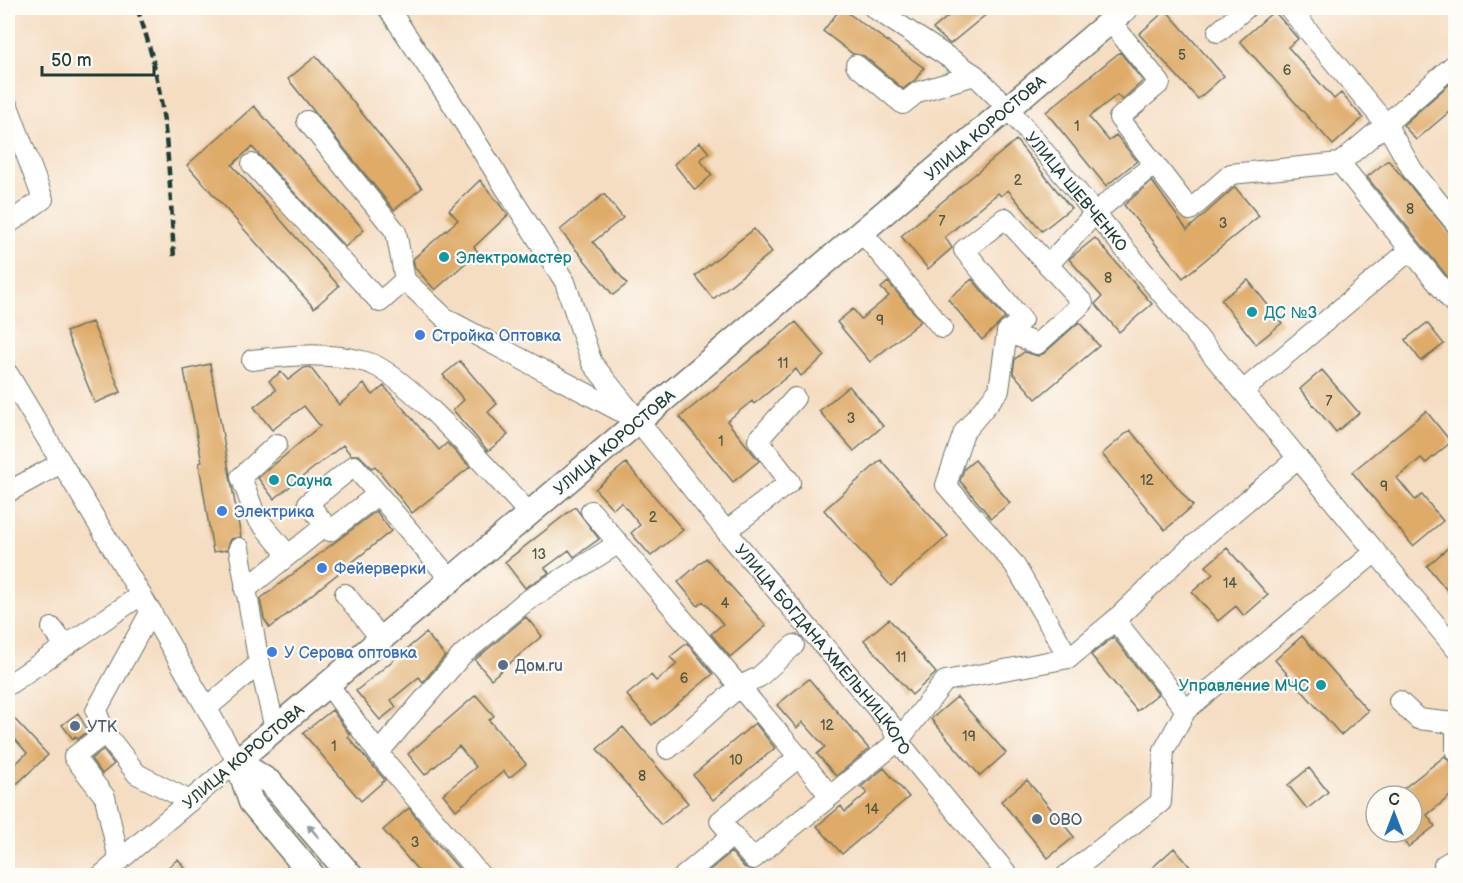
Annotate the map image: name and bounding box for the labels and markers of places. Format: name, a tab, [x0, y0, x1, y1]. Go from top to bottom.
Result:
place label: Электромастер	[456, 249, 571, 268]
marker: Электромастер	[437, 250, 451, 264]
place label: ДС №3	[1264, 304, 1317, 323]
marker: ДС №3	[1245, 305, 1259, 319]
place label: Стройка Оптовка	[432, 327, 562, 346]
marker: Стройка Оптовка	[413, 328, 427, 342]
place label: Сауна	[286, 472, 333, 491]
marker: Сауна	[267, 473, 281, 487]
place label: Электрика	[234, 503, 315, 522]
marker: Электрика	[215, 504, 229, 518]
place label: Фейерверки	[334, 560, 426, 579]
marker: Фейерверки	[315, 561, 329, 575]
place label: У Серова оптовка	[284, 644, 418, 663]
marker: У Серова оптовка	[265, 645, 279, 659]
place label: Дом.ru	[515, 657, 563, 676]
marker: Дом.ru	[496, 658, 510, 672]
place label: Управление МЧС	[1178, 677, 1309, 696]
marker: Управление МЧС	[1314, 678, 1328, 692]
place label: УТК	[87, 718, 118, 737]
marker: УТК	[68, 719, 82, 733]
place label: ОВО	[1049, 811, 1083, 830]
marker: ОВО	[1030, 812, 1044, 826]

